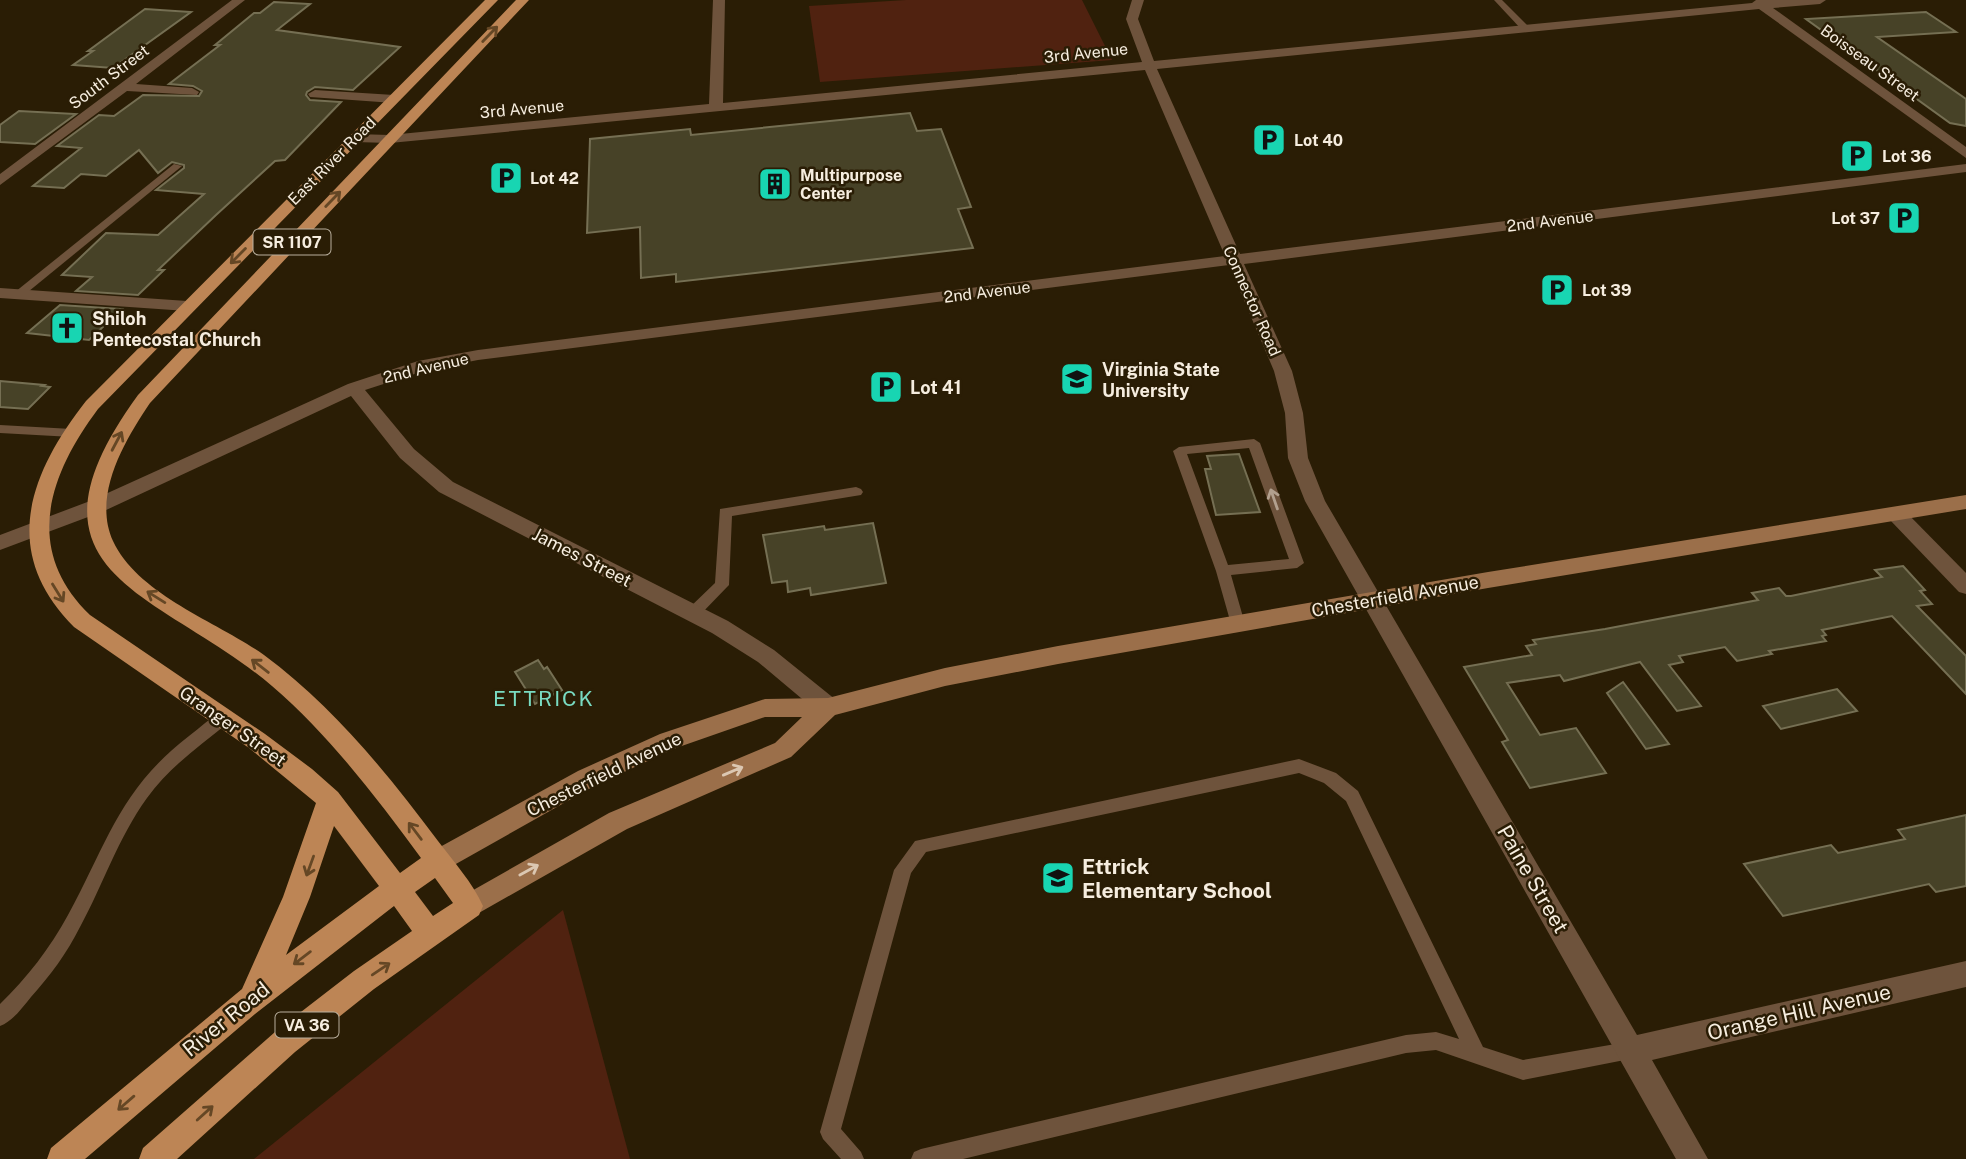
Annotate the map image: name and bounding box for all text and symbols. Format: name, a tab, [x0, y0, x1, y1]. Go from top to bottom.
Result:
street label: Boisseau Street	[1817, 21, 1923, 105]
one-way arrow	[482, 26, 499, 43]
street label: 3rd Avenue	[1043, 39, 1129, 67]
street label: South Street	[65, 41, 153, 113]
street label: 3rd Avenue	[479, 96, 565, 122]
street label: East River Road	[284, 113, 380, 209]
parking icon: Lot 40	[1250, 121, 1288, 159]
place label: Lot 40	[1294, 131, 1343, 150]
parking icon: Lot 36	[1838, 137, 1876, 175]
place label: Lot 36	[1882, 147, 1931, 166]
parking icon: Lot 42	[487, 159, 525, 197]
building icon: Multipurpose Center	[756, 165, 794, 203]
place label: Multipurpose Center	[800, 166, 902, 203]
place label: Lot 42	[530, 169, 579, 188]
one-way arrow	[325, 191, 342, 208]
parking icon: Lot 37	[1885, 199, 1923, 237]
street label: 2nd Avenue	[1506, 206, 1594, 236]
place label: Lot 37	[1831, 209, 1880, 228]
road number: SR 1107	[254, 230, 330, 254]
street label: Connector Road	[1219, 243, 1285, 359]
one-way arrow	[230, 247, 247, 264]
parking icon: Lot 39	[1538, 271, 1576, 309]
street label: 2nd Avenue	[943, 277, 1031, 307]
place label: Lot 39	[1582, 281, 1631, 300]
place label: Shiloh Pentecostal Church	[92, 308, 261, 350]
church icon: Shiloh Pentecostal Church	[48, 309, 86, 347]
street label: 2nd Avenue	[381, 349, 471, 387]
place label: Virginia State University	[1102, 359, 1220, 401]
school or university icon: Virginia State University	[1058, 360, 1096, 398]
parking icon: Lot 41	[867, 368, 905, 406]
place label: Lot 41	[910, 377, 961, 398]
one-way arrow	[110, 431, 124, 451]
one-way arrow	[1267, 488, 1279, 510]
street label: James Street	[529, 523, 635, 591]
street label: Chesterfield Avenue	[1310, 571, 1480, 621]
one-way arrow	[52, 582, 66, 602]
one-way arrow	[147, 590, 167, 604]
one-way arrow	[251, 658, 270, 673]
street label: Granger Street	[176, 681, 290, 771]
district label: ETTRICK	[493, 686, 595, 711]
street label: Chesterfield Avenue	[523, 727, 685, 821]
one-way arrow	[722, 763, 743, 776]
street label: Paine Street	[1492, 821, 1574, 937]
one-way arrow	[408, 822, 423, 841]
one-way arrow	[303, 854, 315, 876]
place label: Ettrick Elementary School	[1082, 854, 1272, 903]
school or university icon: Ettrick Elementary School	[1039, 859, 1077, 897]
one-way arrow	[518, 863, 539, 876]
one-way arrow	[293, 951, 312, 966]
one-way arrow	[371, 961, 390, 976]
street label: River Road	[177, 976, 275, 1062]
street label: Orange Hill Avenue	[1705, 979, 1893, 1045]
road number: VA 36	[276, 1012, 338, 1037]
one-way arrow	[117, 1095, 135, 1111]
one-way arrow	[196, 1104, 213, 1121]

